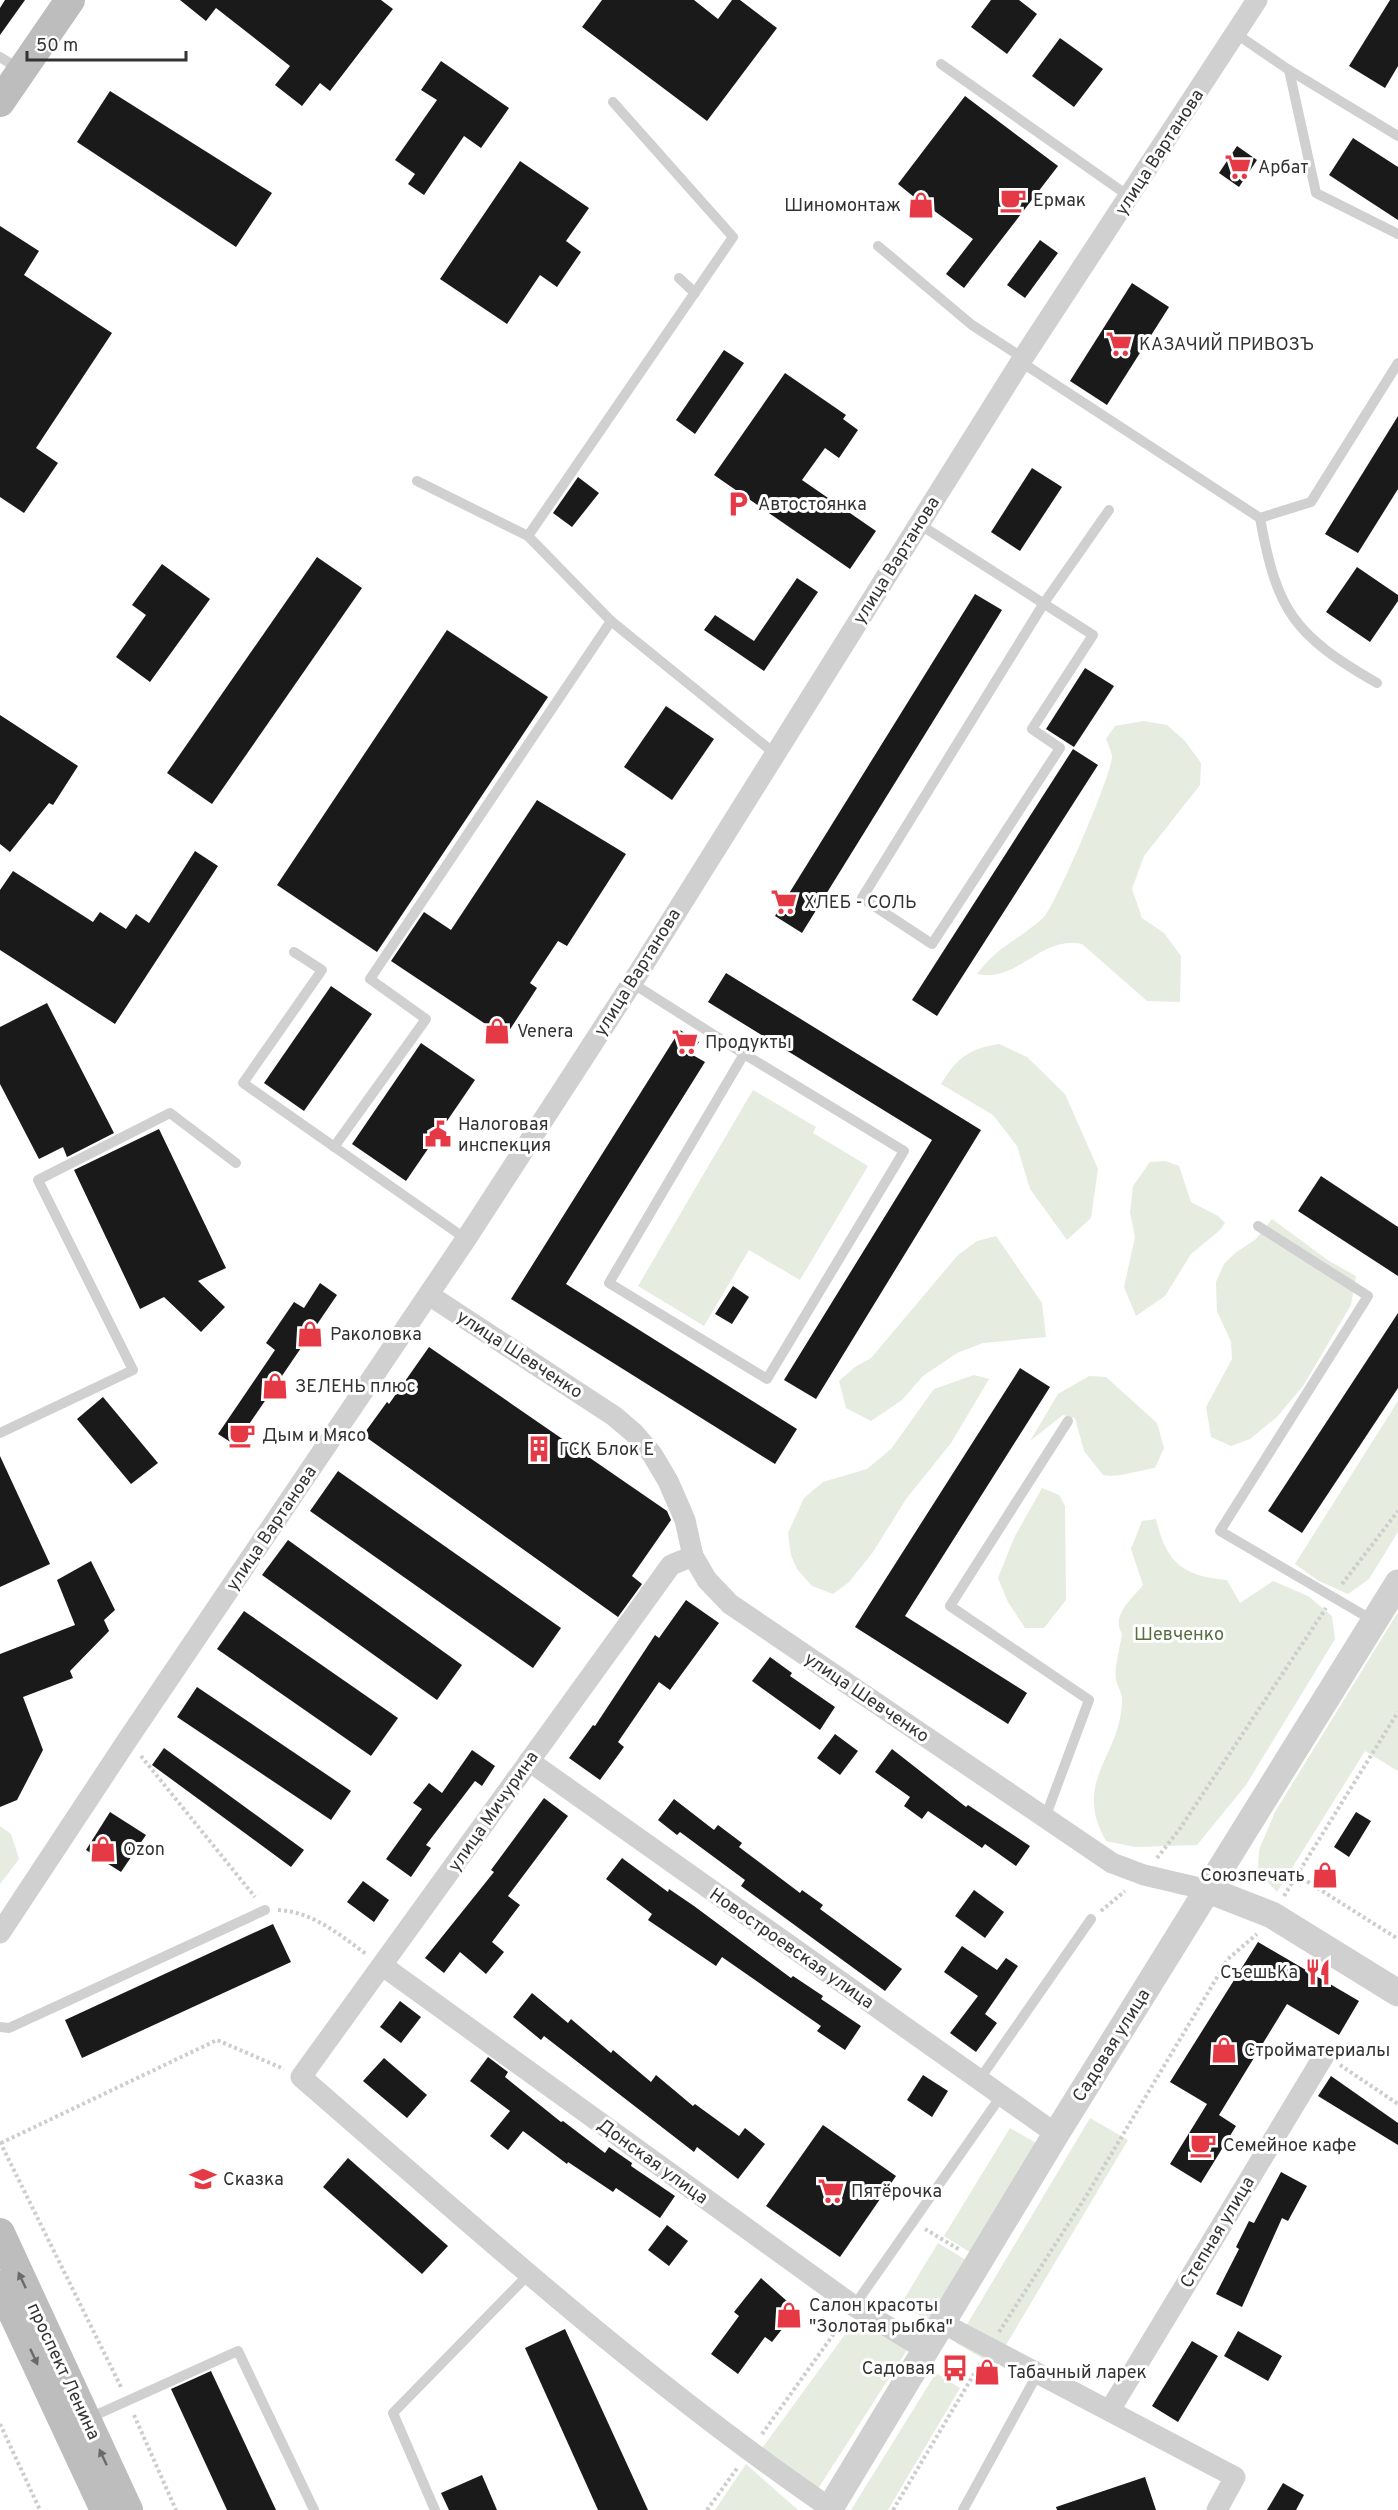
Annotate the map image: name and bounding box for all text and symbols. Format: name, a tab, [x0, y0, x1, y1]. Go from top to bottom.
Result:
scale bar	[27, 24, 186, 62]
text: 50 m	[36, 35, 78, 58]
street label: улица Вартанова	[1111, 85, 1210, 220]
supermarket icon: Арбат	[1223, 152, 1253, 182]
place label: Арбат	[1258, 157, 1308, 180]
cafe icon: Ермак	[998, 185, 1028, 215]
shop icon: Шиномонтаж	[906, 190, 936, 220]
place label: Ермак	[1033, 190, 1086, 213]
place label: Шиномонтаж	[784, 195, 901, 218]
supermarket icon: КАЗАЧИЙ ПРИВОЗЪ	[1104, 329, 1134, 359]
place label: КАЗАЧИЙ ПРИВОЗЪ	[1139, 332, 1314, 357]
parking icon: Автостоянка	[723, 489, 753, 519]
street label: улица Вартанова	[849, 493, 946, 629]
place label: Автостоянка	[758, 494, 867, 517]
supermarket icon: ХЛЕБ - СОЛЬ	[769, 887, 799, 917]
place label: ХЛЕБ - СОЛЬ	[804, 892, 917, 915]
street label: улица Вартанова	[590, 905, 687, 1041]
shop icon: Venera	[482, 1016, 512, 1046]
place label: Venera	[517, 1021, 573, 1044]
supermarket icon: Продукты	[670, 1027, 700, 1057]
place label: Продукты	[705, 1032, 792, 1055]
place label: Налоговая инспекция	[458, 1114, 551, 1158]
public building icon: Налоговая инспекция	[423, 1119, 453, 1149]
street label: улица Шевченко	[452, 1306, 587, 1405]
shop icon: Раколовка	[295, 1319, 325, 1349]
place label: Раколовка	[330, 1324, 422, 1347]
shop icon: ЗЕЛЕНЬ плюс	[260, 1371, 290, 1401]
place label: ЗЕЛЕНЬ плюс	[295, 1376, 416, 1399]
cafe icon: Дым и Мясо	[227, 1420, 257, 1450]
place label: Дым и Мясо	[262, 1425, 366, 1448]
building icon: ГСК Блок Е	[524, 1434, 554, 1464]
place label: ГСК Блок Е	[559, 1439, 654, 1462]
street label: улица Вартанова	[222, 1462, 323, 1596]
park label: Шевченко	[1134, 1624, 1224, 1647]
street label: улица Шевченко	[799, 1648, 933, 1749]
street label: улица Мичурина	[444, 1747, 544, 1877]
shop icon: Ozon	[88, 1834, 118, 1864]
place label: Ozon	[123, 1839, 165, 1862]
shop icon: Союзпечать	[1310, 1860, 1340, 1890]
place label: Союзпечать	[1200, 1865, 1305, 1888]
street label: Новостроевская улица	[704, 1884, 878, 2015]
restaurant icon: СъешьКа	[1303, 1957, 1333, 1987]
place label: СъешьКа	[1220, 1962, 1298, 1985]
street label: Садовая улица	[1068, 1985, 1156, 2107]
shop icon: Стройматериалы	[1209, 2035, 1239, 2065]
place label: Стройматериалы	[1244, 2040, 1390, 2063]
street label: Донская улица	[592, 2114, 712, 2210]
cafe icon: Семейное кафе	[1188, 2130, 1218, 2160]
place label: Семейное кафе	[1223, 2135, 1357, 2158]
school or university icon: Сказка	[188, 2164, 218, 2194]
place label: Сказка	[223, 2169, 284, 2192]
street label: Степная улица	[1176, 2173, 1261, 2293]
supermarket icon: Пятёрочка	[816, 2176, 846, 2206]
place label: Пятёрочка	[851, 2181, 942, 2204]
one-way arrow	[17, 2271, 26, 2288]
place label: Салон красоты "Золотая рыбка"	[809, 2295, 953, 2339]
street label: проспект Ленина	[21, 2300, 104, 2444]
shop icon: Салон красоты "Золотая рыбка"	[774, 2300, 804, 2330]
one-way arrow	[29, 2348, 38, 2365]
bus stop icon: Садовая	[940, 2353, 970, 2383]
shop icon: Табачный ларек	[972, 2357, 1002, 2387]
place label: Садовая	[862, 2358, 935, 2381]
place label: Табачный ларек	[1007, 2362, 1147, 2385]
one-way arrow	[99, 2448, 108, 2465]

